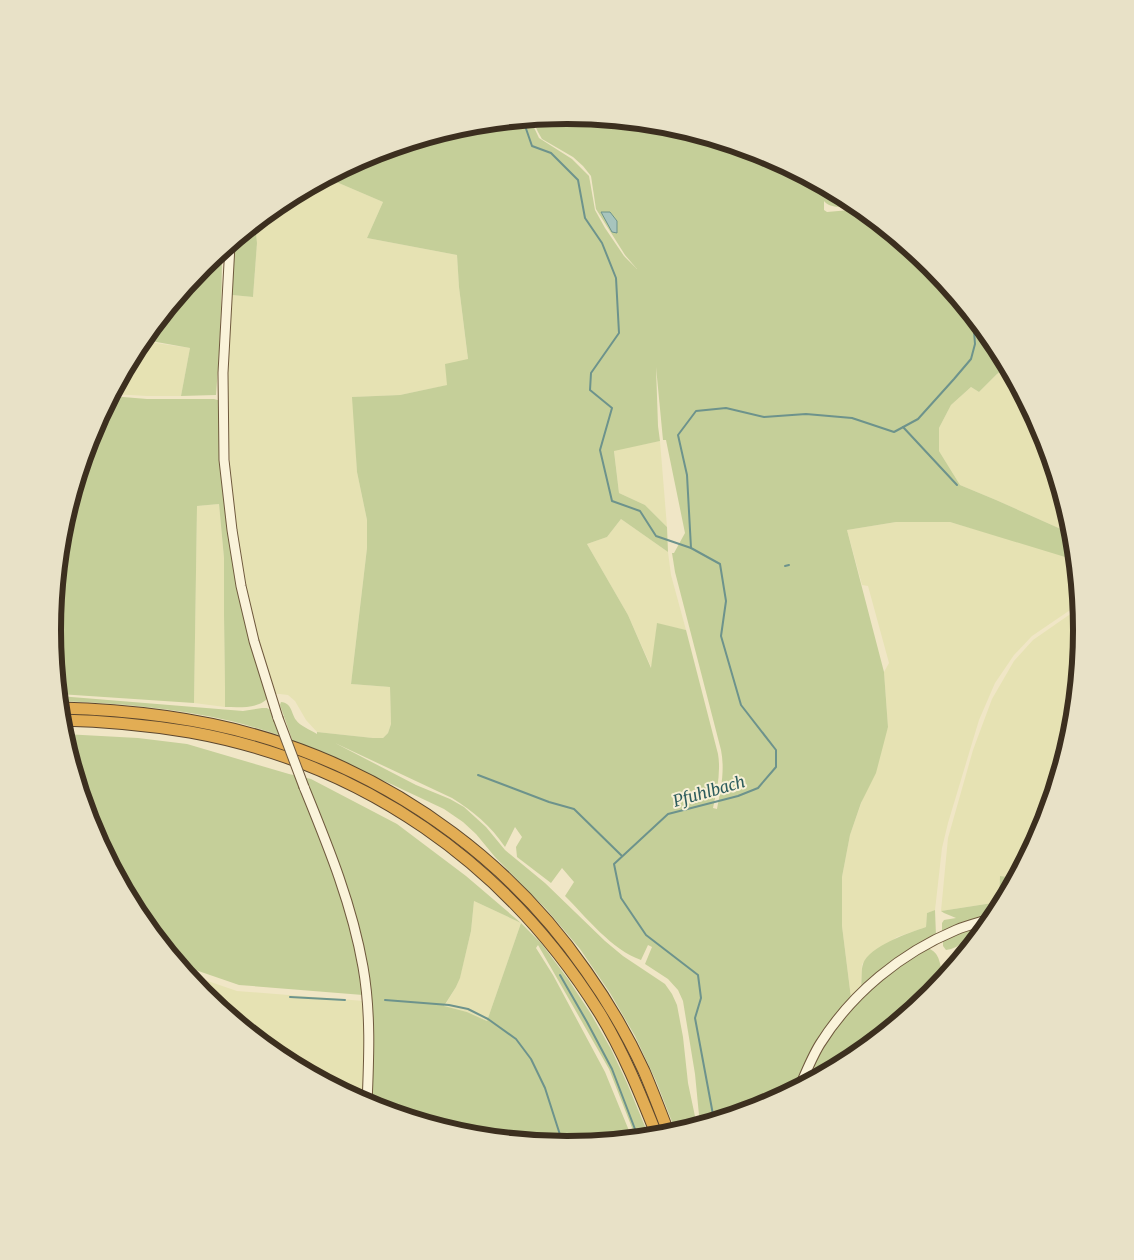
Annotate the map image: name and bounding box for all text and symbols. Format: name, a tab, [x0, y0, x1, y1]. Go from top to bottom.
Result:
water label: Pfuhlbach	[671, 771, 747, 811]

